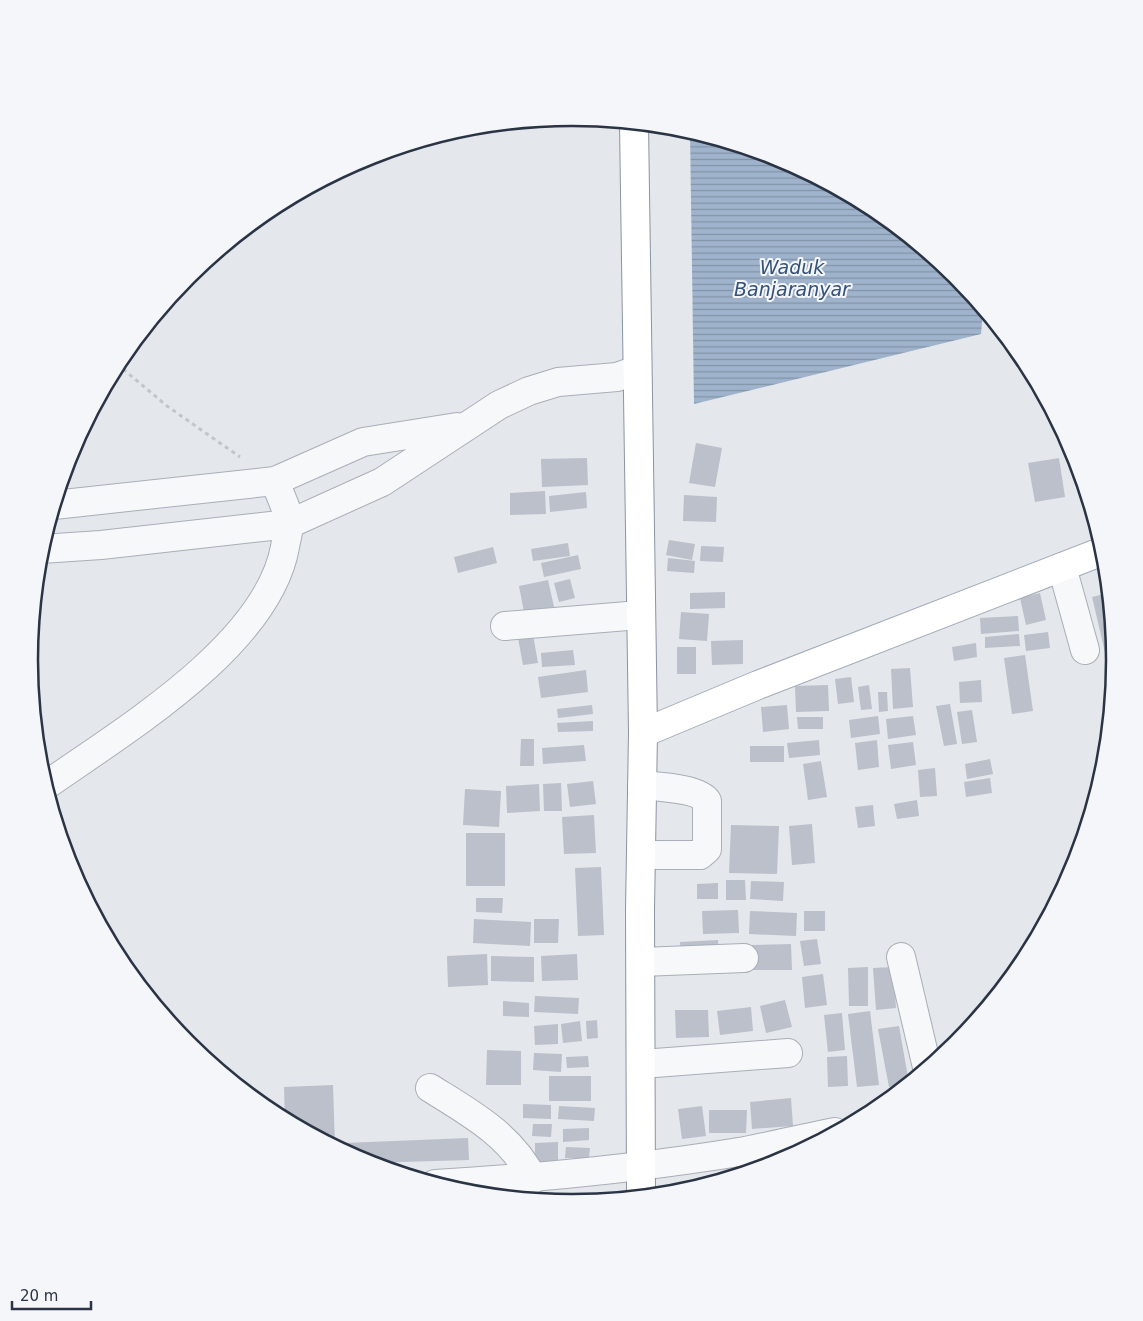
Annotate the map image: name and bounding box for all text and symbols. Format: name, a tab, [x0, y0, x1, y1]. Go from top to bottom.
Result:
water label: Waduk Banjaranyar	[734, 256, 851, 300]
scale bar	[12, 1278, 91, 1310]
text: 20 m	[20, 1287, 58, 1305]

